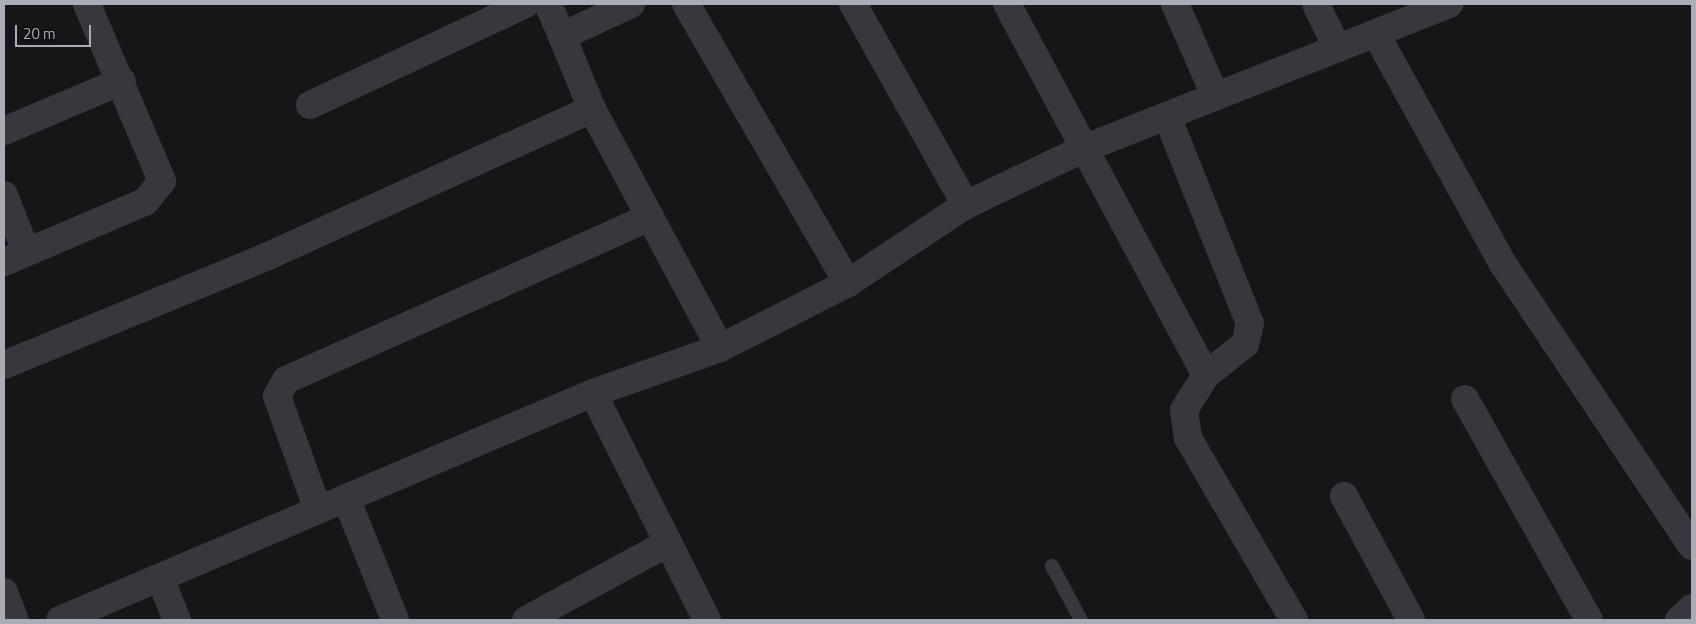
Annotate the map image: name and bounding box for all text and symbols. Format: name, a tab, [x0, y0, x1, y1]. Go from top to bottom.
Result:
scale bar	[18, 15, 94, 47]
text: 20 m	[23, 22, 56, 45]

